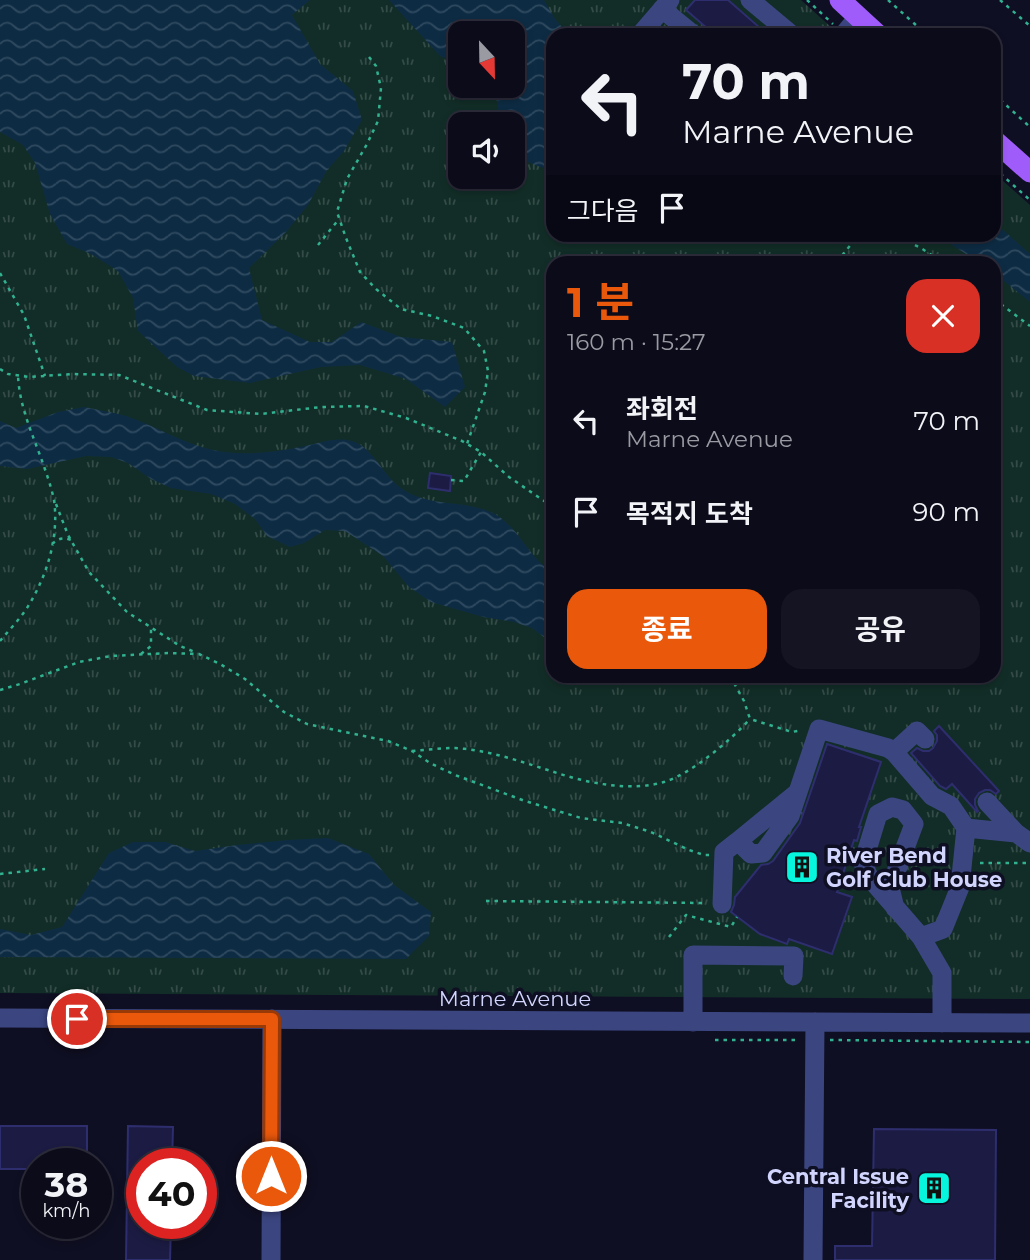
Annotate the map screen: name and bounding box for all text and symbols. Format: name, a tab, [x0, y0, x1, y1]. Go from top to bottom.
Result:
north arrow	[448, 21, 525, 98]
map controls	[448, 21, 525, 189]
text: 70 m	[682, 52, 810, 111]
icon: left	[567, 56, 658, 147]
button: sound	[448, 112, 525, 189]
text: Marne Avenue	[682, 112, 914, 151]
icon: arrive	[653, 189, 691, 227]
text: 그다음	[567, 195, 639, 227]
text: 1 분	[567, 276, 634, 328]
button: close	[906, 279, 980, 353]
text: 160 m · 15:27	[567, 328, 706, 356]
text: 좌회전	[626, 393, 698, 425]
icon: left	[567, 402, 605, 440]
text: 70 m	[914, 405, 980, 437]
text: Marne Avenue	[626, 425, 793, 453]
icon: arrive	[567, 493, 605, 531]
text: 90 m	[913, 496, 980, 528]
text: 목적지 도착	[626, 498, 753, 530]
button: 종료	[567, 589, 767, 669]
button: 공유	[781, 589, 980, 669]
place label: River Bend Golf Club House	[826, 843, 1002, 892]
building icon: River Bend Golf Club House	[783, 848, 821, 886]
street label: Marne Avenue	[439, 986, 591, 1011]
pin	[47, 989, 107, 1049]
icon: arrive	[58, 1000, 96, 1038]
position arrow	[234, 1139, 308, 1213]
speed limit sign: 40	[126, 1148, 217, 1239]
text: 38	[45, 1163, 88, 1206]
place label: Central Issue Facility	[767, 1164, 909, 1213]
building icon: Central Issue Facility	[915, 1169, 953, 1207]
text: km/h	[42, 1200, 91, 1222]

